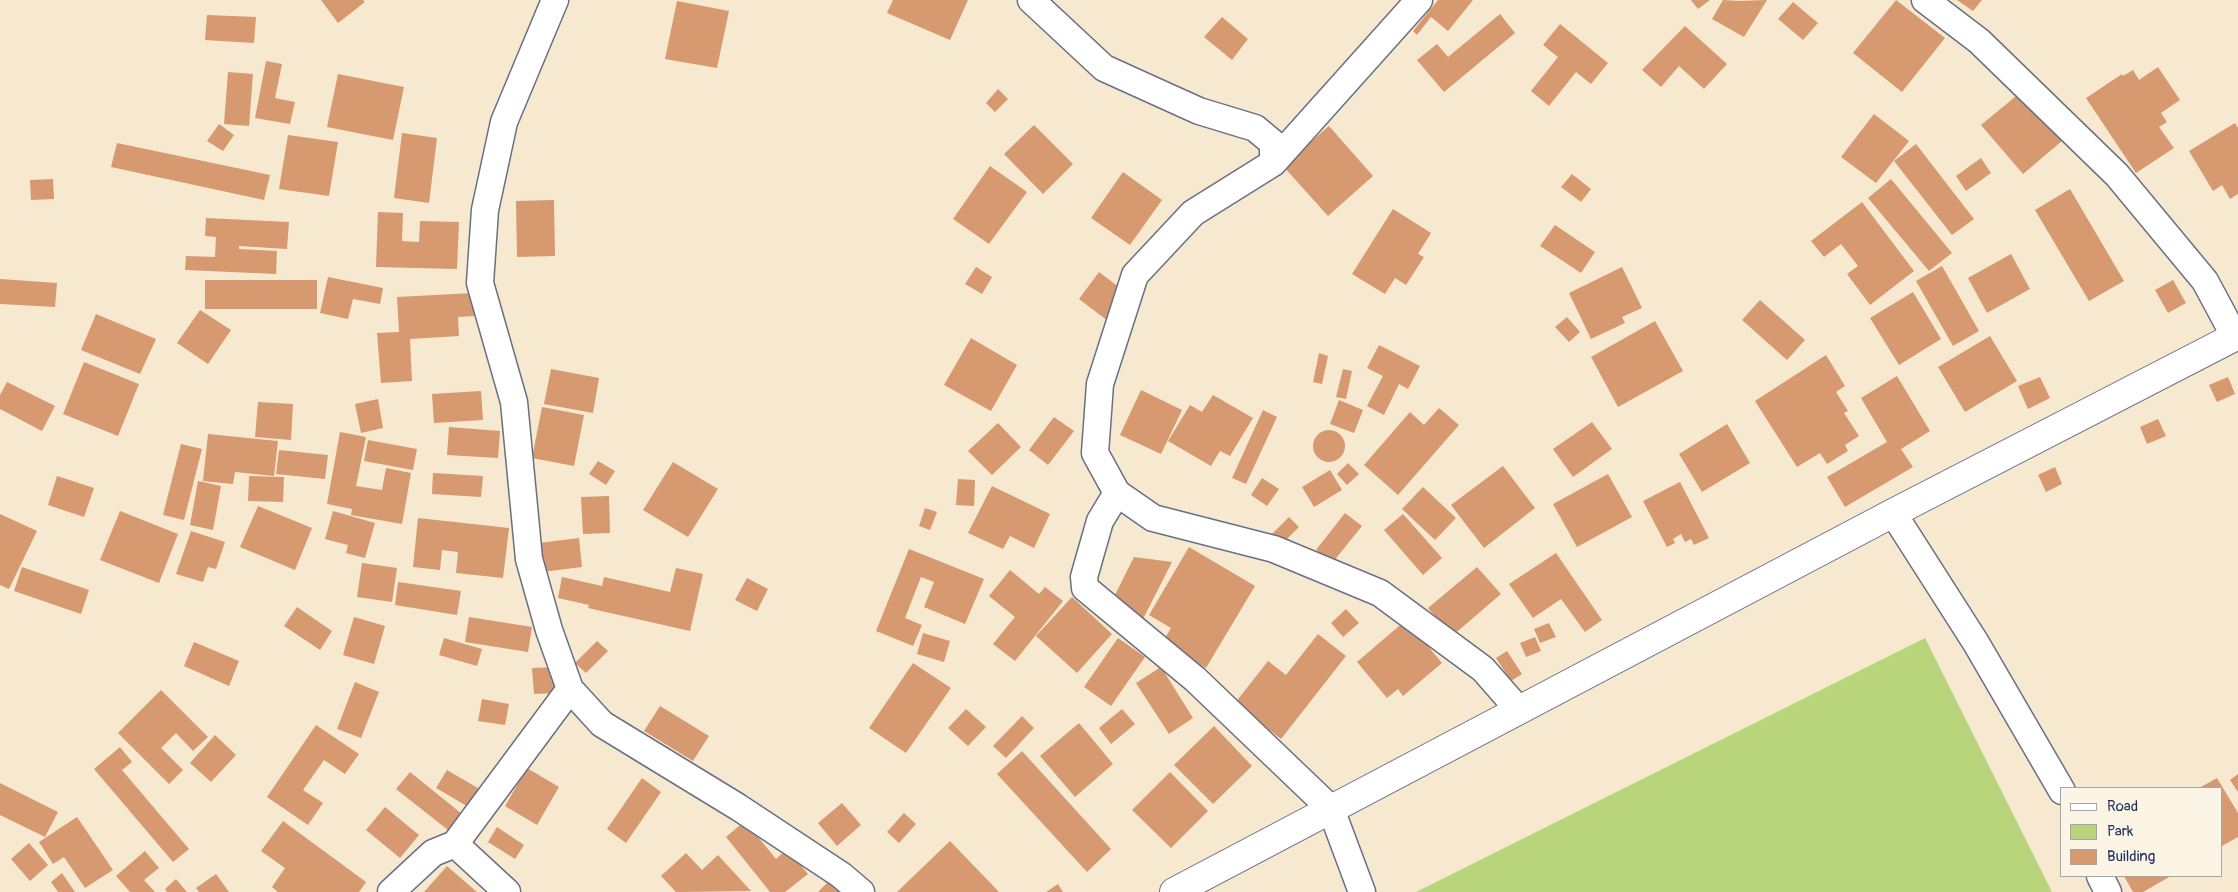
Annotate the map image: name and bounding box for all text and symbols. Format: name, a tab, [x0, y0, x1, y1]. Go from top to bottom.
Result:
legend	[2060, 787, 2223, 877]
text: Road	[2107, 797, 2138, 816]
text: Park	[2107, 822, 2133, 841]
text: Building	[2107, 847, 2155, 866]

